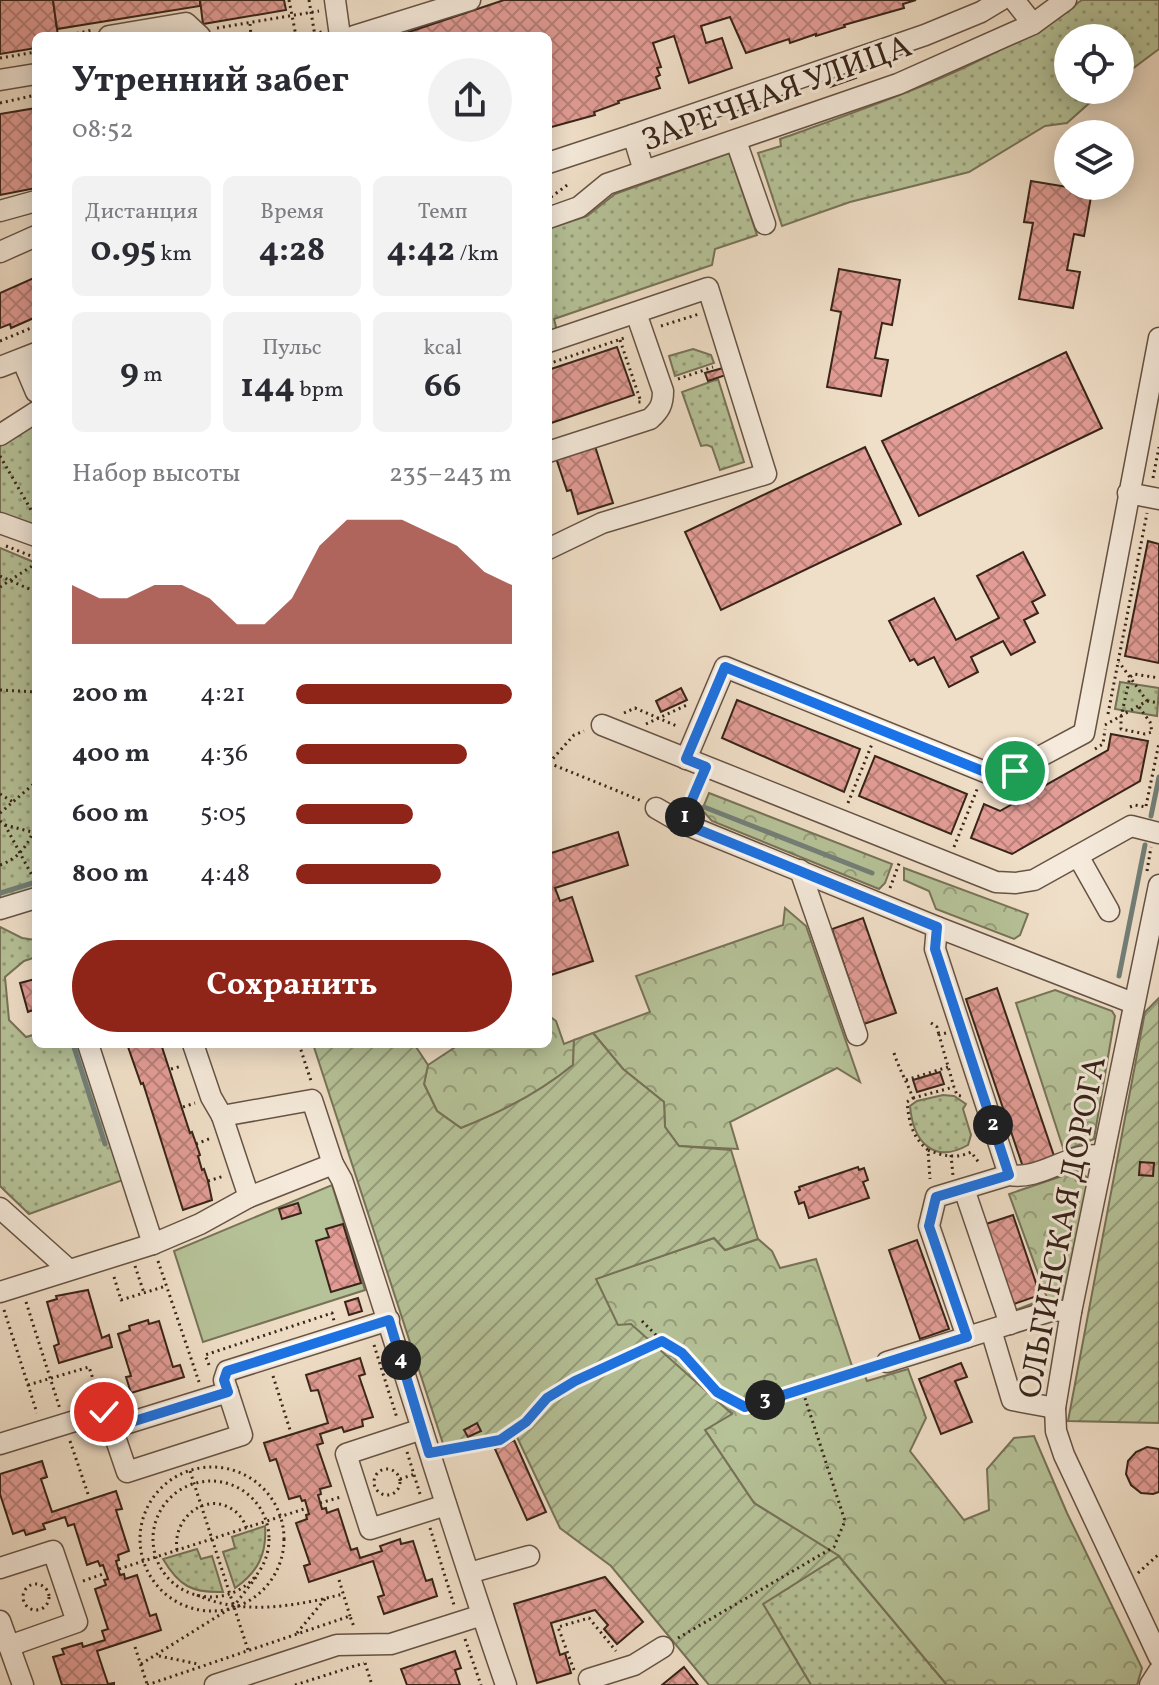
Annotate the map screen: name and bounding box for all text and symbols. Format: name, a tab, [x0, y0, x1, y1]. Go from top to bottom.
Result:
map controls	[1054, 24, 1134, 200]
button: locate	[1054, 24, 1134, 104]
street label: ЗАРЕЧНАЯ УЛИЦА	[636, 26, 918, 164]
text: Утренний забег	[72, 57, 349, 107]
button: share	[428, 58, 512, 142]
text: 08:52	[72, 112, 133, 148]
button: layers	[1054, 120, 1134, 200]
text: Дистанция	[85, 197, 198, 228]
text: Время	[260, 197, 324, 228]
text: Темп	[418, 197, 467, 228]
text: 0.95	[91, 228, 156, 275]
text: 4:28	[259, 228, 325, 275]
text: 4:42	[386, 228, 455, 275]
text: km	[156, 239, 192, 270]
text: /km	[455, 239, 499, 270]
text: Пульс	[262, 333, 322, 364]
text: kcal	[423, 333, 462, 364]
text: 9	[120, 349, 139, 396]
text: m	[139, 360, 163, 391]
text: 144	[240, 364, 295, 411]
text: 66	[424, 364, 461, 411]
text: bpm	[295, 375, 344, 406]
text: Набор высоты	[72, 456, 240, 492]
text: 235–243 m	[389, 456, 512, 492]
text: 200 m	[72, 676, 148, 712]
text: 4:21	[200, 676, 246, 712]
text: 400 m	[72, 736, 150, 772]
text: 4:36	[200, 736, 248, 772]
pin	[981, 737, 1049, 805]
icon: arrive	[993, 749, 1037, 793]
text: 600 m	[72, 796, 149, 832]
text: 5:05	[200, 796, 247, 832]
pin: 1	[665, 797, 705, 837]
text: 1	[681, 801, 689, 832]
text: 800 m	[72, 856, 149, 892]
text: 4:48	[200, 856, 250, 892]
button: Сохранить	[72, 940, 512, 1032]
street label: ОЛЬГИНСКАЯ ДОРОГА	[1009, 1053, 1119, 1402]
pin: 2	[973, 1105, 1013, 1145]
text: 2	[987, 1109, 999, 1140]
pin: 4	[381, 1340, 421, 1380]
text: 4	[394, 1344, 408, 1375]
pin	[70, 1378, 138, 1446]
pin: 3	[745, 1380, 785, 1420]
text: 3	[759, 1384, 771, 1415]
icon: check	[82, 1390, 126, 1434]

